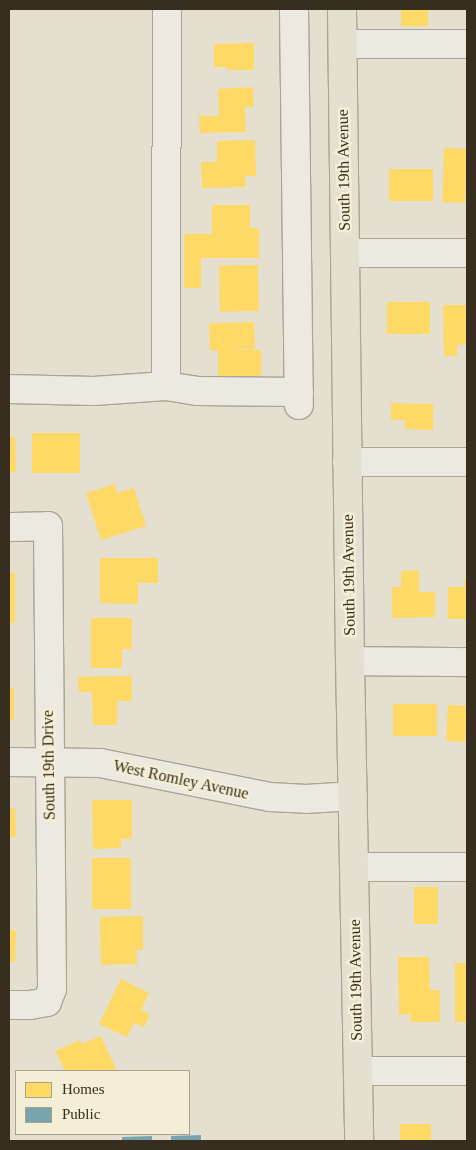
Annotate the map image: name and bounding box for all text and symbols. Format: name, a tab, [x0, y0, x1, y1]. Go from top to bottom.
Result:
street label: South 19th Avenue	[333, 109, 355, 231]
street label: South 19th Avenue	[338, 514, 360, 636]
street label: South 19th Drive	[38, 710, 60, 820]
street label: West Romley Avenue	[111, 756, 251, 804]
street label: South 19th Avenue	[345, 919, 367, 1041]
legend	[15, 1070, 190, 1135]
text: Homes	[62, 1081, 105, 1097]
text: Public	[62, 1106, 100, 1122]

